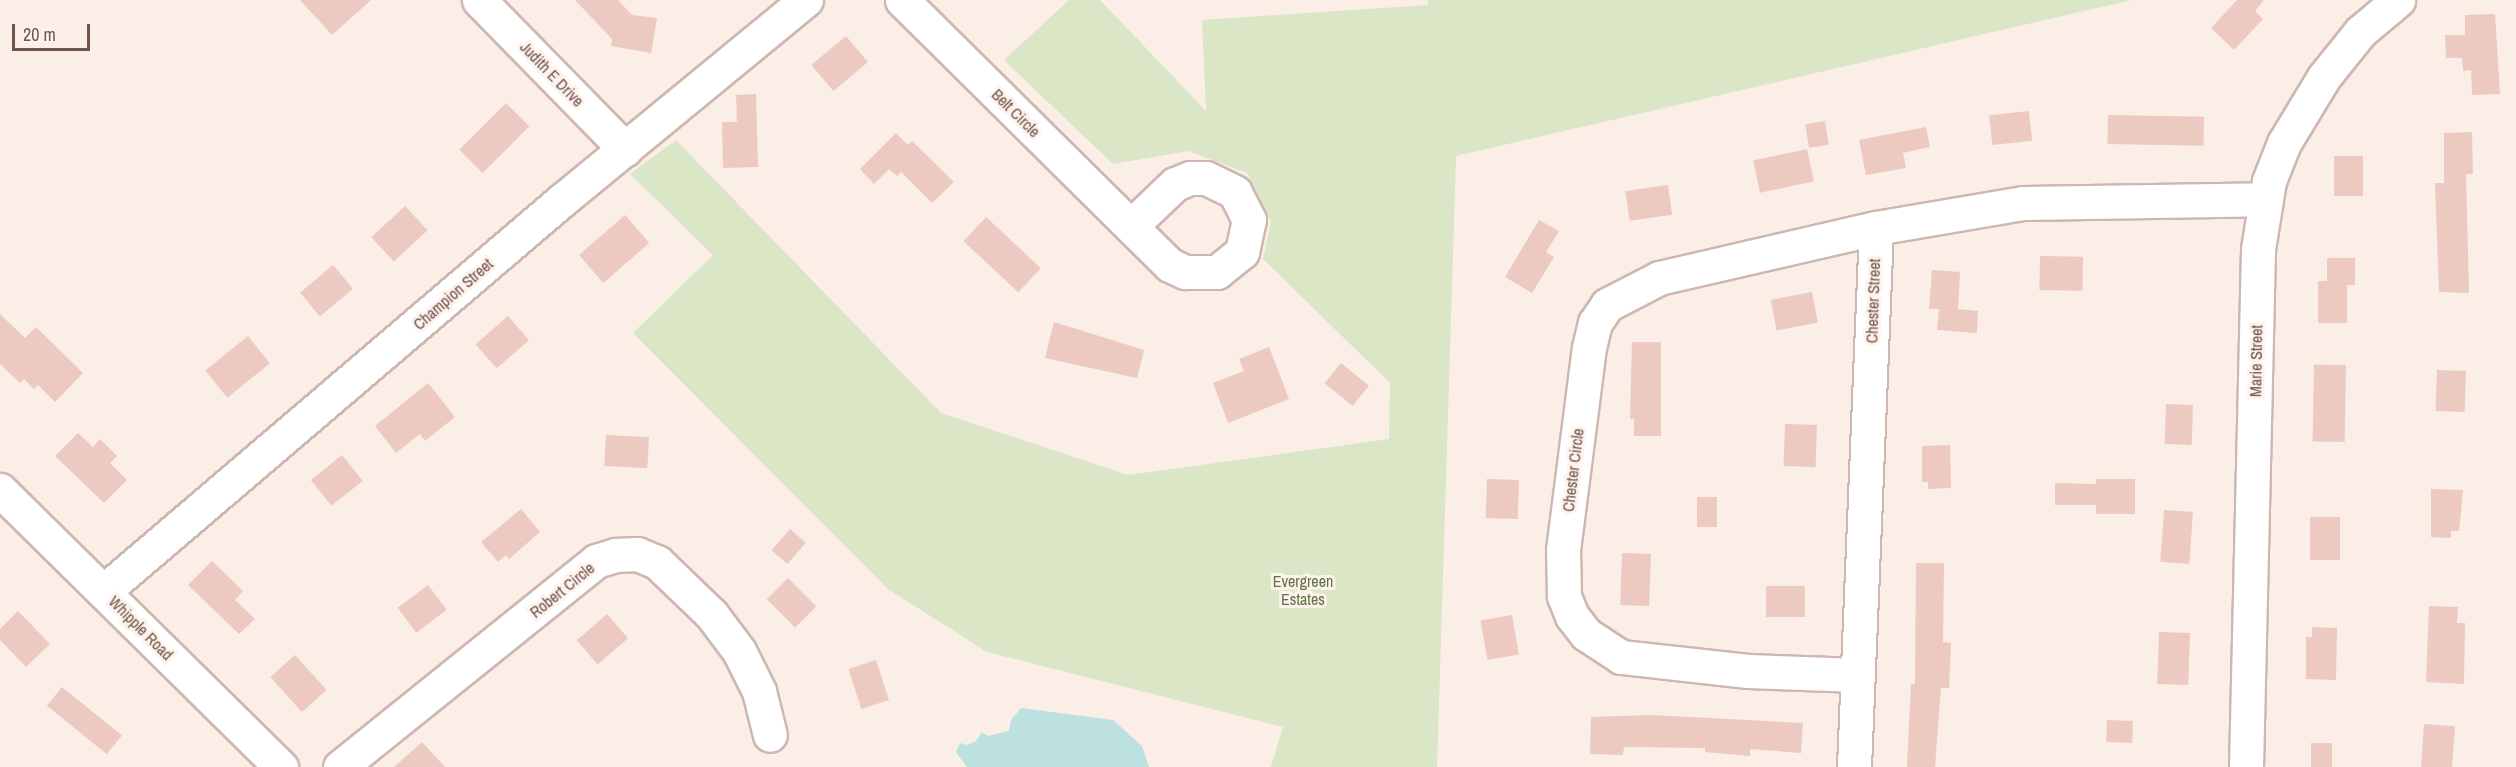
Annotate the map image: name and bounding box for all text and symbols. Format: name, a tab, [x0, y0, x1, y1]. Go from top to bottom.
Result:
scale bar	[15, 12, 93, 50]
text: 20 m	[23, 22, 56, 47]
street label: Judith E Drive	[516, 37, 588, 111]
street label: Belt Circle	[988, 85, 1044, 141]
street label: Champion Street	[409, 254, 497, 334]
street label: Chester Street	[1862, 258, 1884, 344]
street label: Marie Street	[2246, 325, 2266, 397]
street label: Chester Circle	[1558, 427, 1588, 513]
street label: Robert Circle	[526, 558, 598, 622]
park label: Evergreen Estates	[1273, 571, 1333, 609]
street label: Whipple Road	[105, 592, 177, 664]

